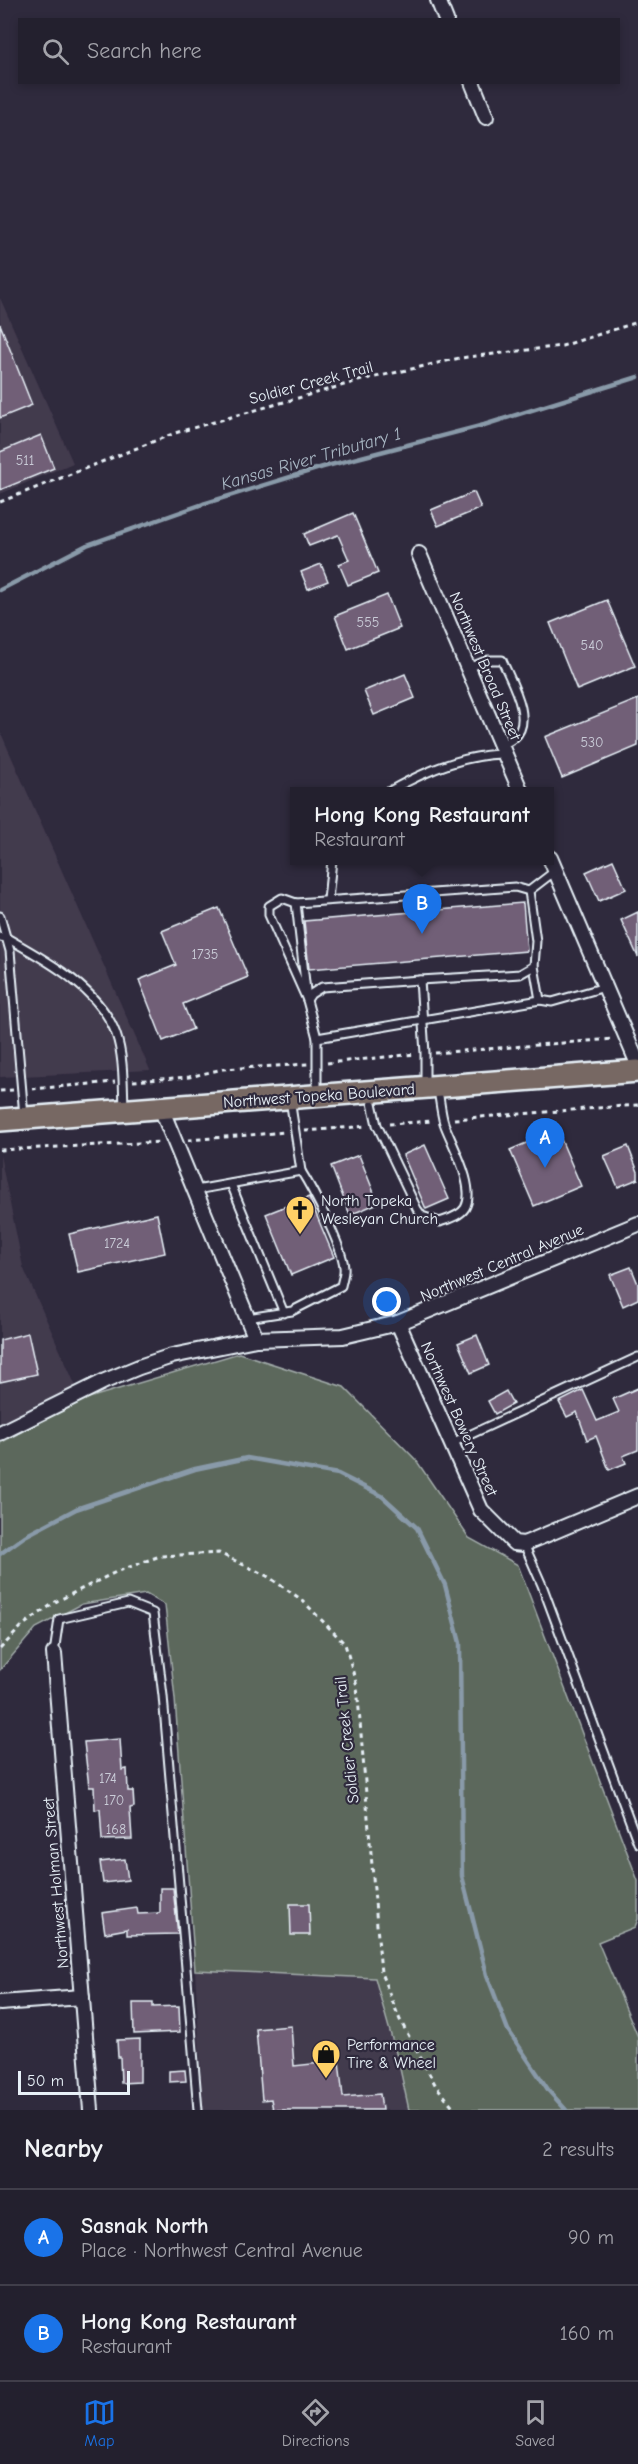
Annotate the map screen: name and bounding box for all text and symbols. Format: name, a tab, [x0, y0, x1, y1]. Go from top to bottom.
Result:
search box	[18, 18, 620, 84]
icon: search	[39, 35, 72, 68]
text: Search here	[87, 38, 202, 64]
street label: Soldier Creek Trail	[247, 358, 375, 408]
water label: Kansas River Tributary 1	[218, 423, 404, 495]
house number: 511	[16, 452, 34, 469]
street label: Northwest Broad Street	[446, 589, 525, 743]
house number: 555	[357, 614, 379, 631]
house number: 540	[581, 637, 603, 654]
house number: 530	[580, 734, 604, 751]
popup	[290, 787, 554, 865]
text: Hong Kong Restaurant	[314, 802, 530, 828]
text: Restaurant	[314, 828, 405, 851]
pin: B	[402, 884, 442, 934]
house number: 1735	[192, 946, 218, 963]
street label: Northwest Topeka Boulevard	[222, 1080, 416, 1112]
pin: A	[526, 1118, 564, 1168]
place label: North Topeka Wesleyan Church	[321, 1192, 438, 1228]
church icon: North Topeka Wesleyan Church	[284, 1194, 316, 1236]
street label: Northwest Central Avenue	[418, 1220, 586, 1306]
house number: 1724	[104, 1235, 130, 1252]
your location	[372, 1287, 401, 1316]
street label: Northwest Bowery Street	[417, 1339, 501, 1499]
street label: Soldier Creek Trail	[331, 1676, 363, 1804]
house number: 174	[99, 1770, 117, 1787]
house number: 170	[104, 1792, 124, 1809]
street label: Northwest Holman Street	[40, 1796, 72, 1969]
house number: 168	[106, 1821, 126, 1838]
place label: Performance Tire & Wheel	[347, 2036, 436, 2072]
shop icon: Performance Tire & Wheel	[310, 2038, 342, 2080]
scale bar	[18, 2068, 130, 2096]
text: 50 m	[27, 2072, 64, 2090]
text: Nearby	[24, 2134, 103, 2164]
text: 2 results	[542, 2138, 614, 2161]
text: Sasnak North	[81, 2213, 209, 2239]
text: A	[38, 2226, 49, 2249]
text: 90 m	[568, 2226, 614, 2249]
text: Place · Northwest Central Avenue	[81, 2239, 363, 2262]
text: Hong Kong Restaurant	[81, 2309, 296, 2335]
text: B	[37, 2322, 50, 2345]
text: 160 m	[560, 2322, 614, 2345]
text: Restaurant	[81, 2335, 171, 2358]
tab: Map	[83, 2396, 116, 2450]
tab: Directions	[282, 2396, 349, 2450]
tab: Saved	[515, 2396, 555, 2450]

